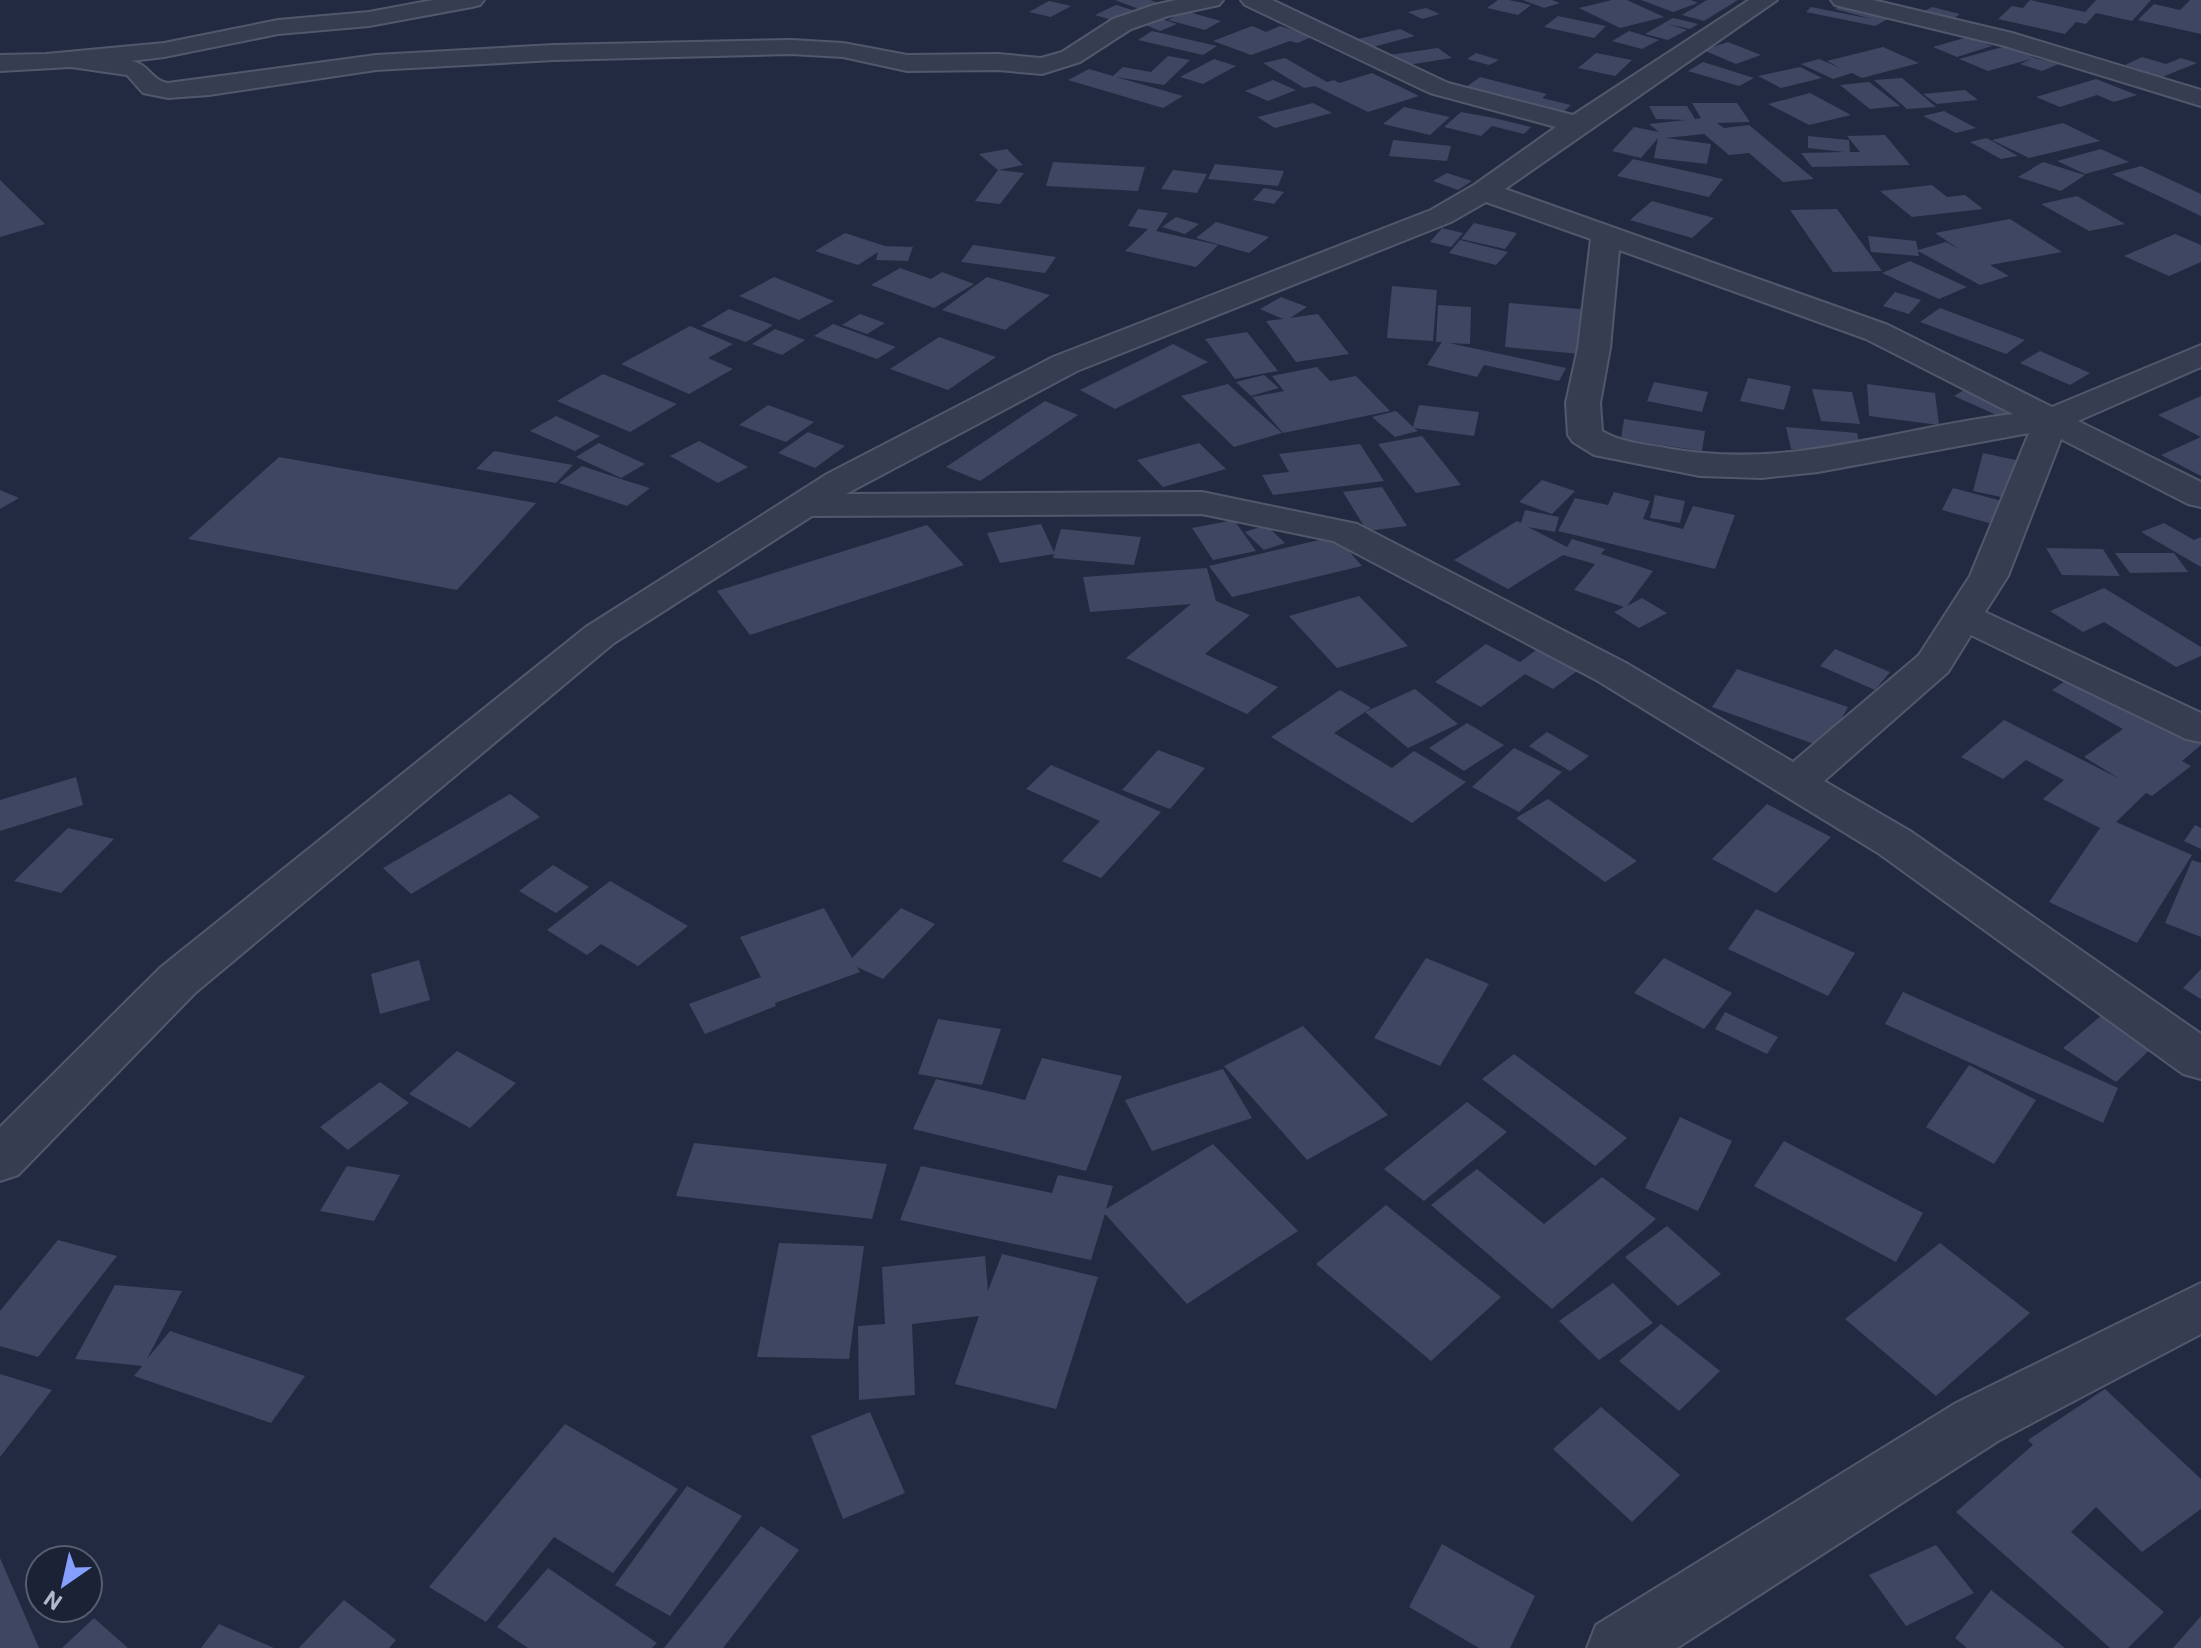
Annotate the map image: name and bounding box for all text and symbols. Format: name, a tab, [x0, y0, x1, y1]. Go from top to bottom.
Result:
north arrow	[24, 1544, 104, 1624]
text: N	[40, 1585, 67, 1615]

